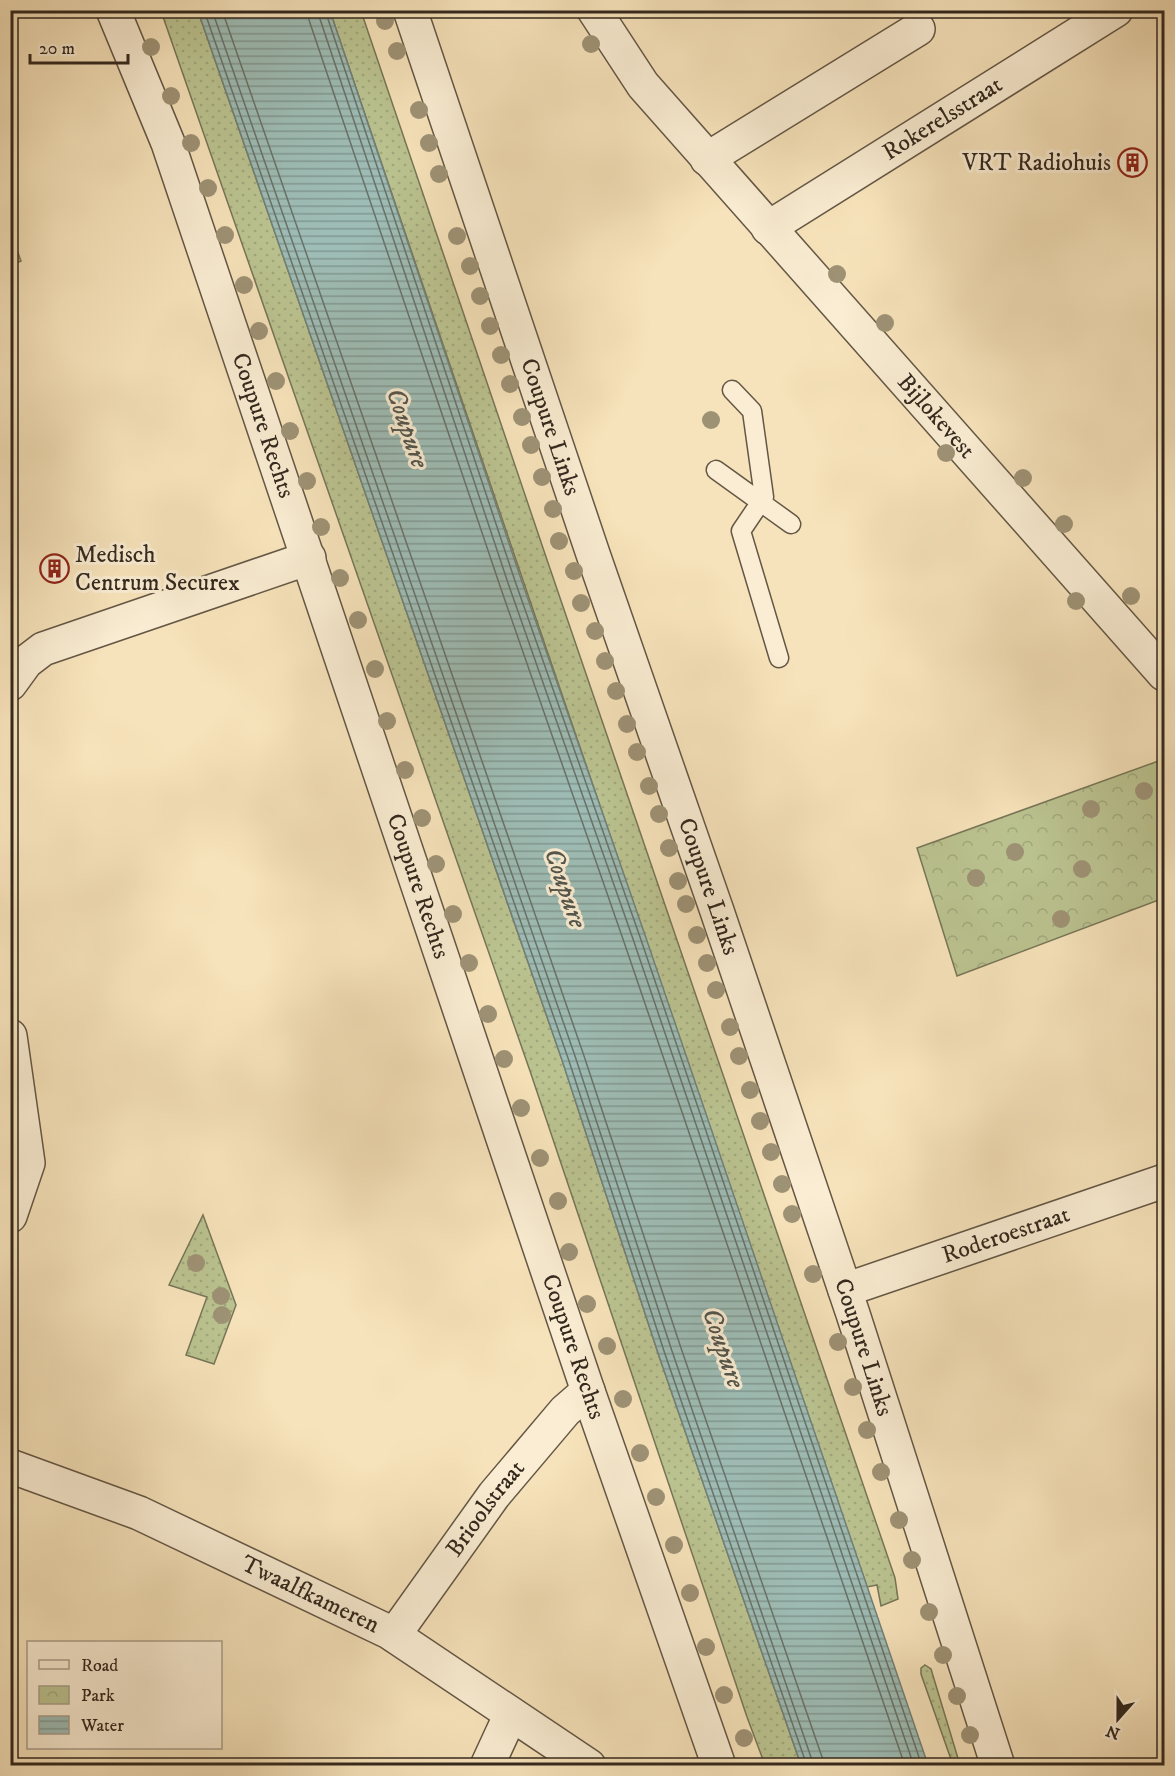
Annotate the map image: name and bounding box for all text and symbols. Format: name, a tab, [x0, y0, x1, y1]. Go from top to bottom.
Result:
scale bar	[30, 27, 128, 65]
text: 20 m	[39, 38, 75, 60]
street label: Rokerelsstraat	[877, 70, 1008, 167]
building icon: VRT Radiohuis	[1116, 147, 1148, 179]
place label: VRT Radiohuis	[961, 148, 1111, 178]
street label: Coupure Rechts	[225, 349, 301, 502]
street label: Coupure Links	[513, 355, 587, 500]
street label: Bijlokevest	[891, 368, 982, 465]
water label: Coupure	[378, 384, 436, 473]
place label: Medisch Centrum Securex	[75, 540, 240, 598]
building icon: Medisch Centrum Securex	[38, 553, 70, 585]
street label: Coupure Rechts	[380, 810, 456, 963]
street label: Coupure Links	[671, 814, 746, 959]
water label: Coupure	[536, 844, 594, 933]
street label: Roderoestraat	[938, 1199, 1074, 1271]
street label: Coupure Rechts	[535, 1270, 612, 1423]
street label: Coupure Links	[827, 1274, 900, 1420]
water label: Coupure	[694, 1304, 752, 1393]
street label: Brioolstraat	[440, 1454, 532, 1563]
street label: Twaalfkameren	[236, 1549, 385, 1640]
legend	[27, 1641, 222, 1749]
text: Road	[81, 1655, 118, 1677]
text: Park	[81, 1685, 115, 1707]
north arrow	[1088, 1689, 1148, 1749]
text: Water	[80, 1715, 124, 1737]
text: N	[1103, 1720, 1123, 1744]

